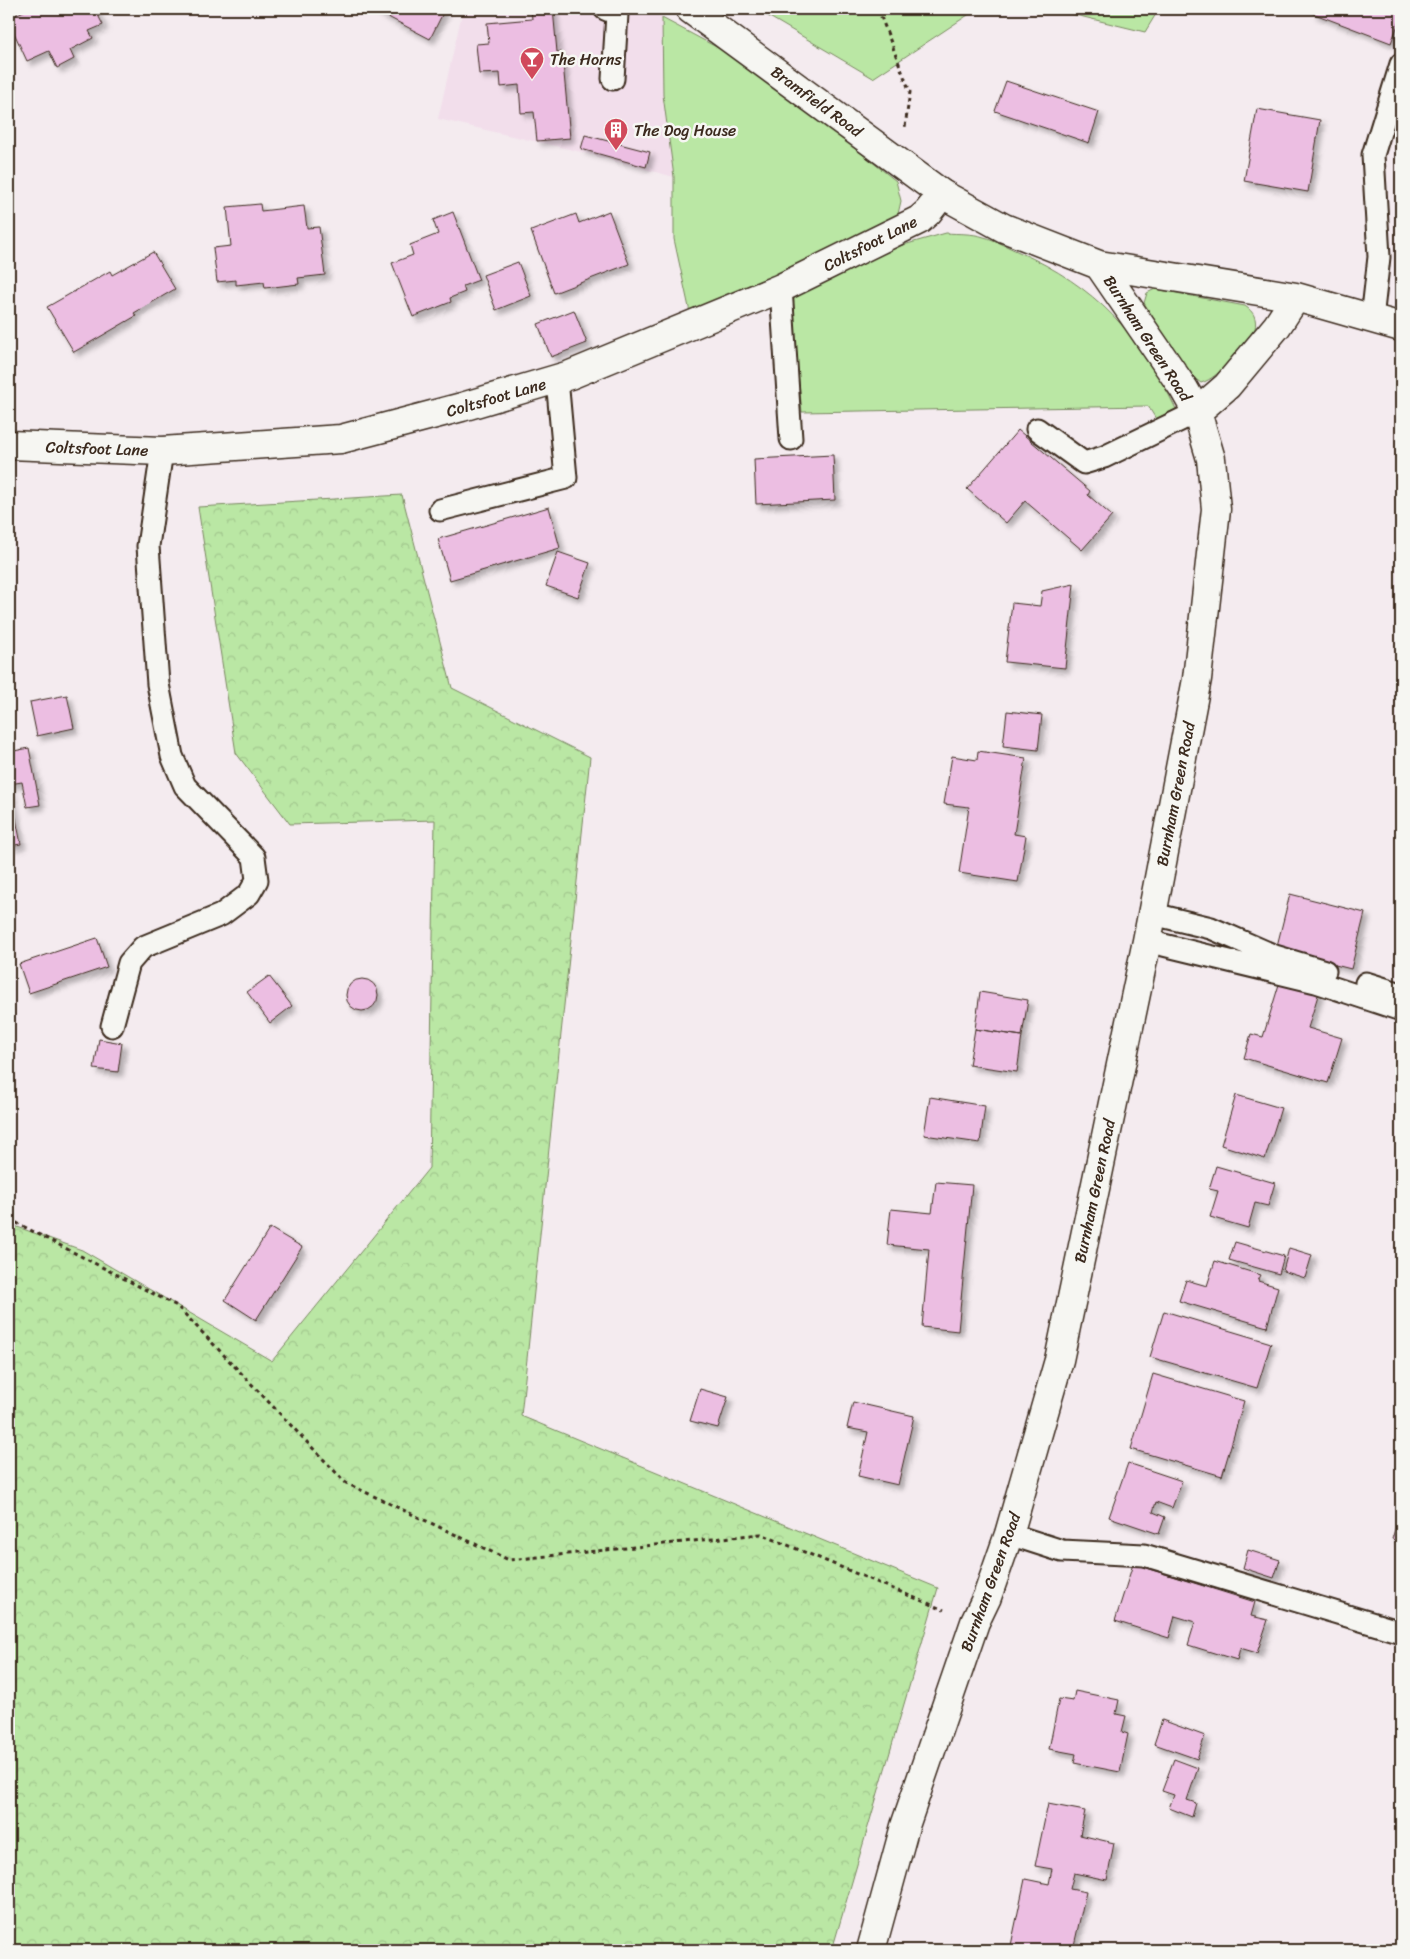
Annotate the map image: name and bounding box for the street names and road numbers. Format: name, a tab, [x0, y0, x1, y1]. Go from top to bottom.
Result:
street label: Bramfield Road	[764, 58, 870, 146]
street label: Coltsfoot Lane	[818, 207, 923, 280]
street label: Burnham Green Road	[1096, 269, 1200, 409]
street label: Coltsfoot Lane	[443, 369, 550, 426]
street label: Coltsfoot Lane	[45, 432, 149, 465]
street label: Burnham Green Road	[1147, 718, 1204, 869]
street label: Burnham Green Road	[1065, 1115, 1124, 1266]
street label: Burnham Green Road	[952, 1507, 1030, 1656]

